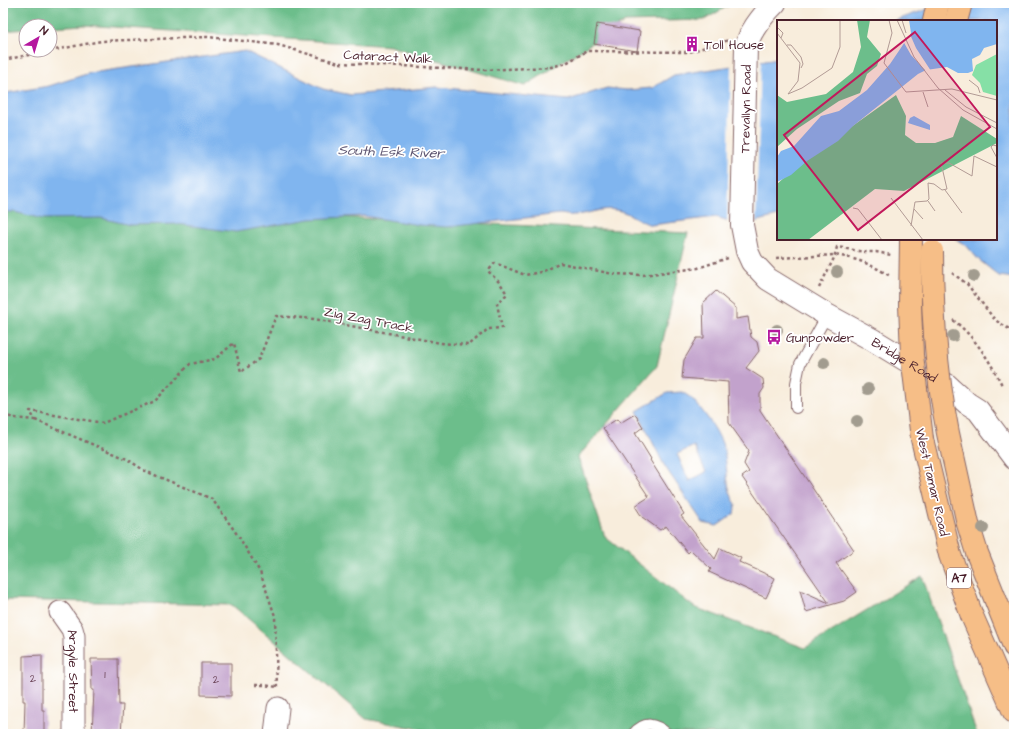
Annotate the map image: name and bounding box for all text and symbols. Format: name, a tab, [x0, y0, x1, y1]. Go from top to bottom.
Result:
north arrow	[18, 18, 58, 58]
inset map	[777, 20, 997, 240]
text: N	[37, 22, 51, 39]
building icon: Toll House	[683, 35, 701, 53]
place label: Toll House	[704, 36, 764, 54]
street label: Cataract Walk	[343, 46, 433, 68]
street label: Trevallyn Road	[736, 64, 757, 153]
water label: South Esk River	[337, 140, 446, 164]
street label: Zig Zag Track	[322, 302, 415, 338]
bus stop icon: Gunpowder	[765, 328, 783, 346]
place label: Gunpowder	[786, 329, 854, 347]
street label: Bridge Road	[868, 333, 941, 387]
street label: West Tamar Road	[911, 427, 953, 538]
road number: A7	[947, 568, 971, 588]
street label: Argyle Street	[62, 627, 82, 714]
house number: 1	[104, 667, 106, 682]
house number: 2	[30, 671, 37, 686]
house number: 2	[213, 672, 220, 687]

